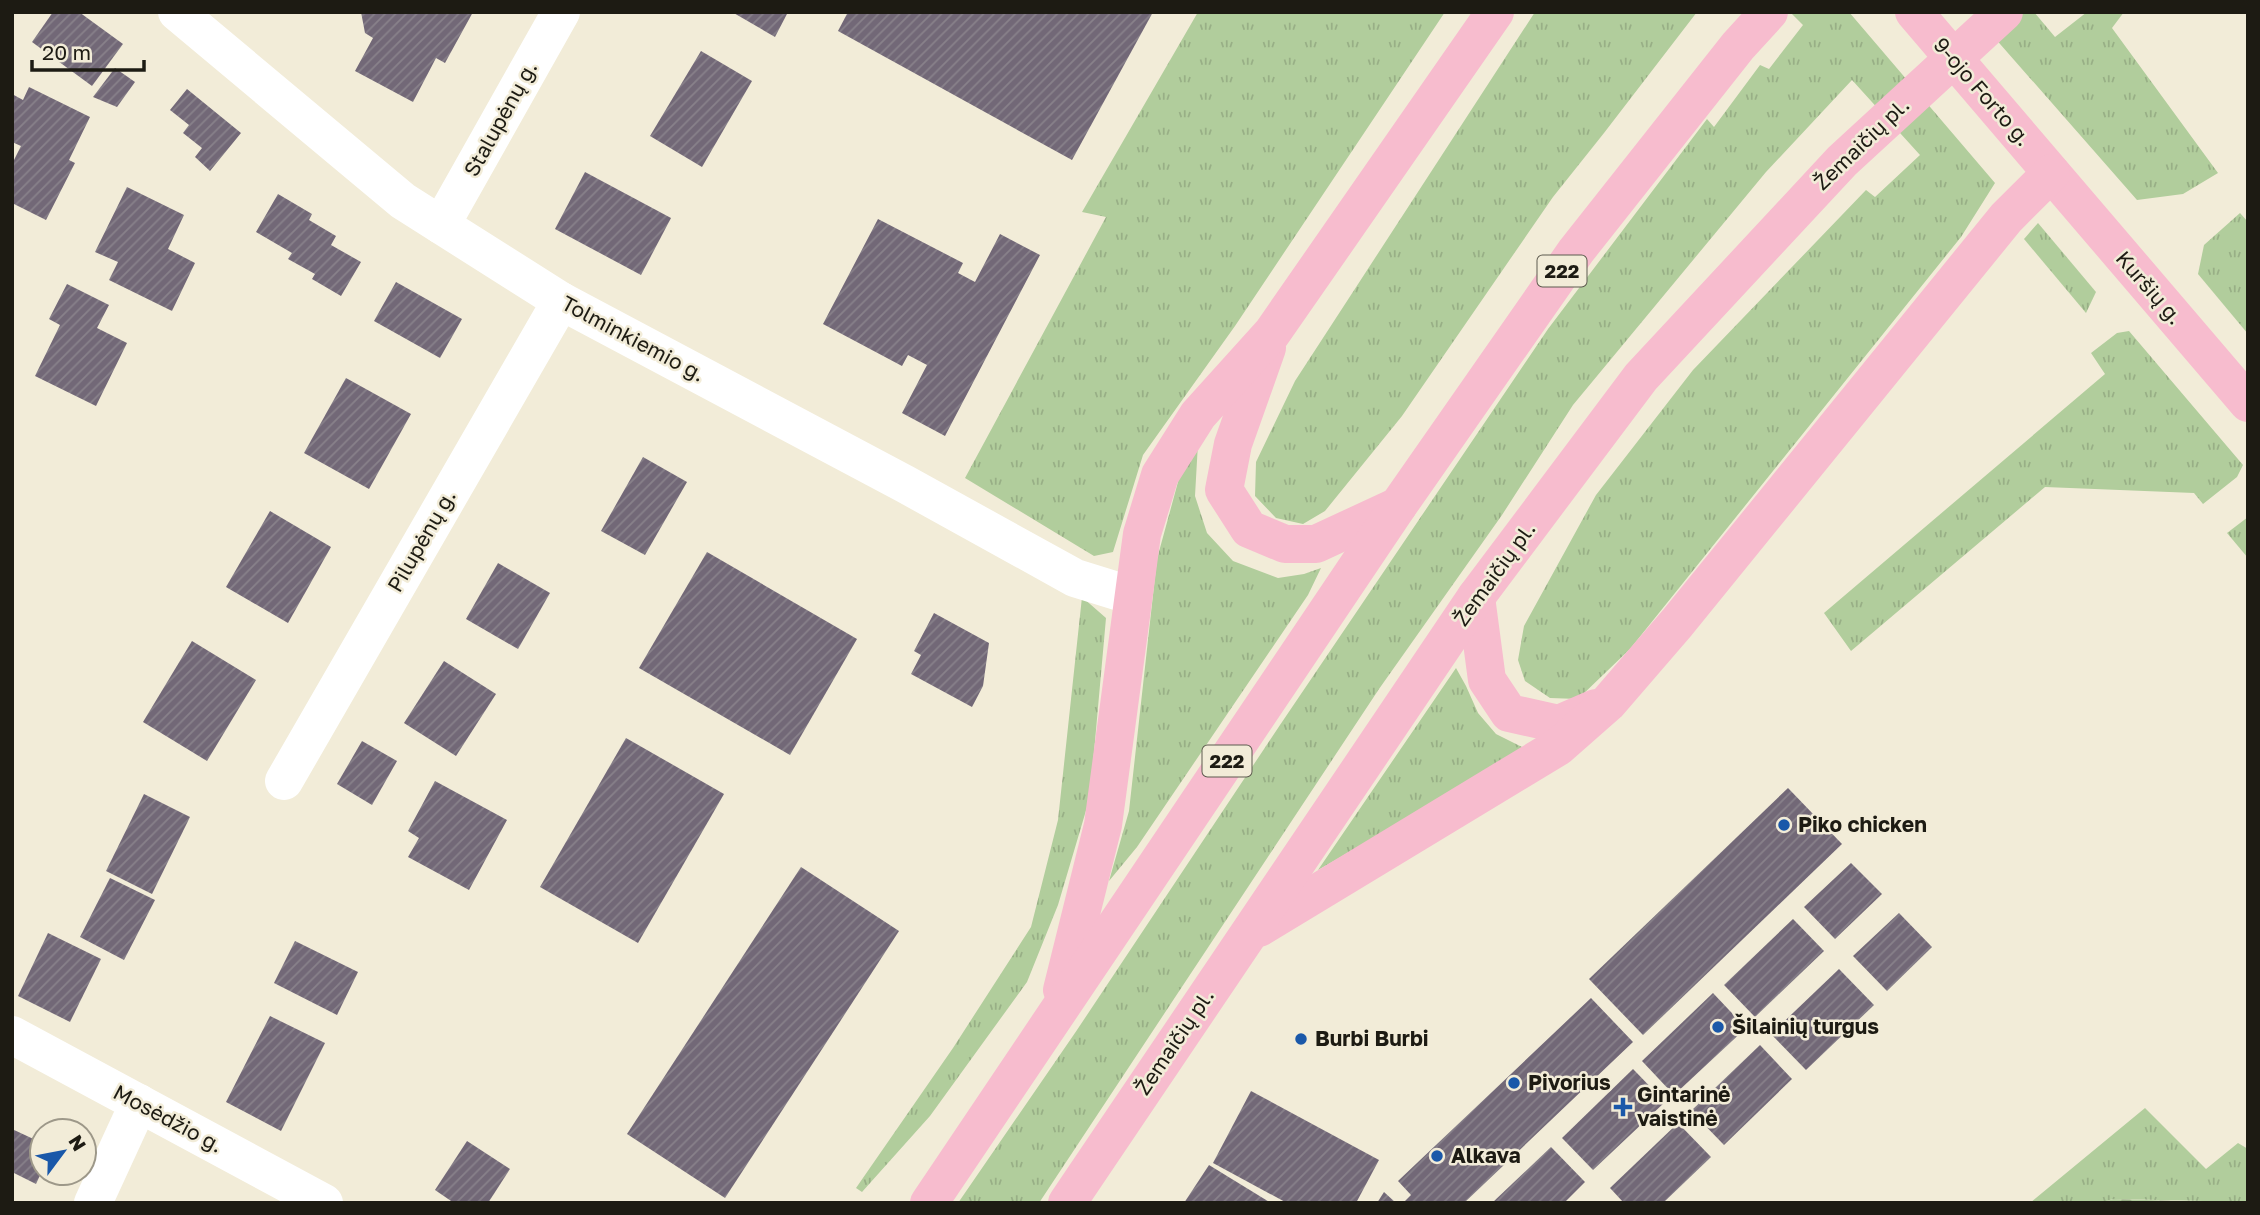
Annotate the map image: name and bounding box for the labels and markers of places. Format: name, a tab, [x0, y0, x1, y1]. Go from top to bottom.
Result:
place label: Piko chicken	[1798, 811, 1927, 837]
marker: Piko chicken	[1776, 817, 1792, 833]
place label: Šilainių turgus	[1732, 1013, 1879, 1039]
marker: Šilainių turgus	[1710, 1019, 1726, 1035]
place label: Burbi Burbi	[1315, 1025, 1429, 1051]
marker: Burbi Burbi	[1293, 1031, 1309, 1047]
place label: Pivorius	[1528, 1069, 1611, 1095]
marker: Pivorius	[1506, 1075, 1522, 1091]
place label: Gintarinė vaistinė	[1637, 1081, 1731, 1131]
marker: Gintarinė vaistinė	[1615, 1099, 1631, 1115]
place label: Alkava	[1451, 1142, 1521, 1168]
marker: Alkava	[1429, 1148, 1445, 1164]

